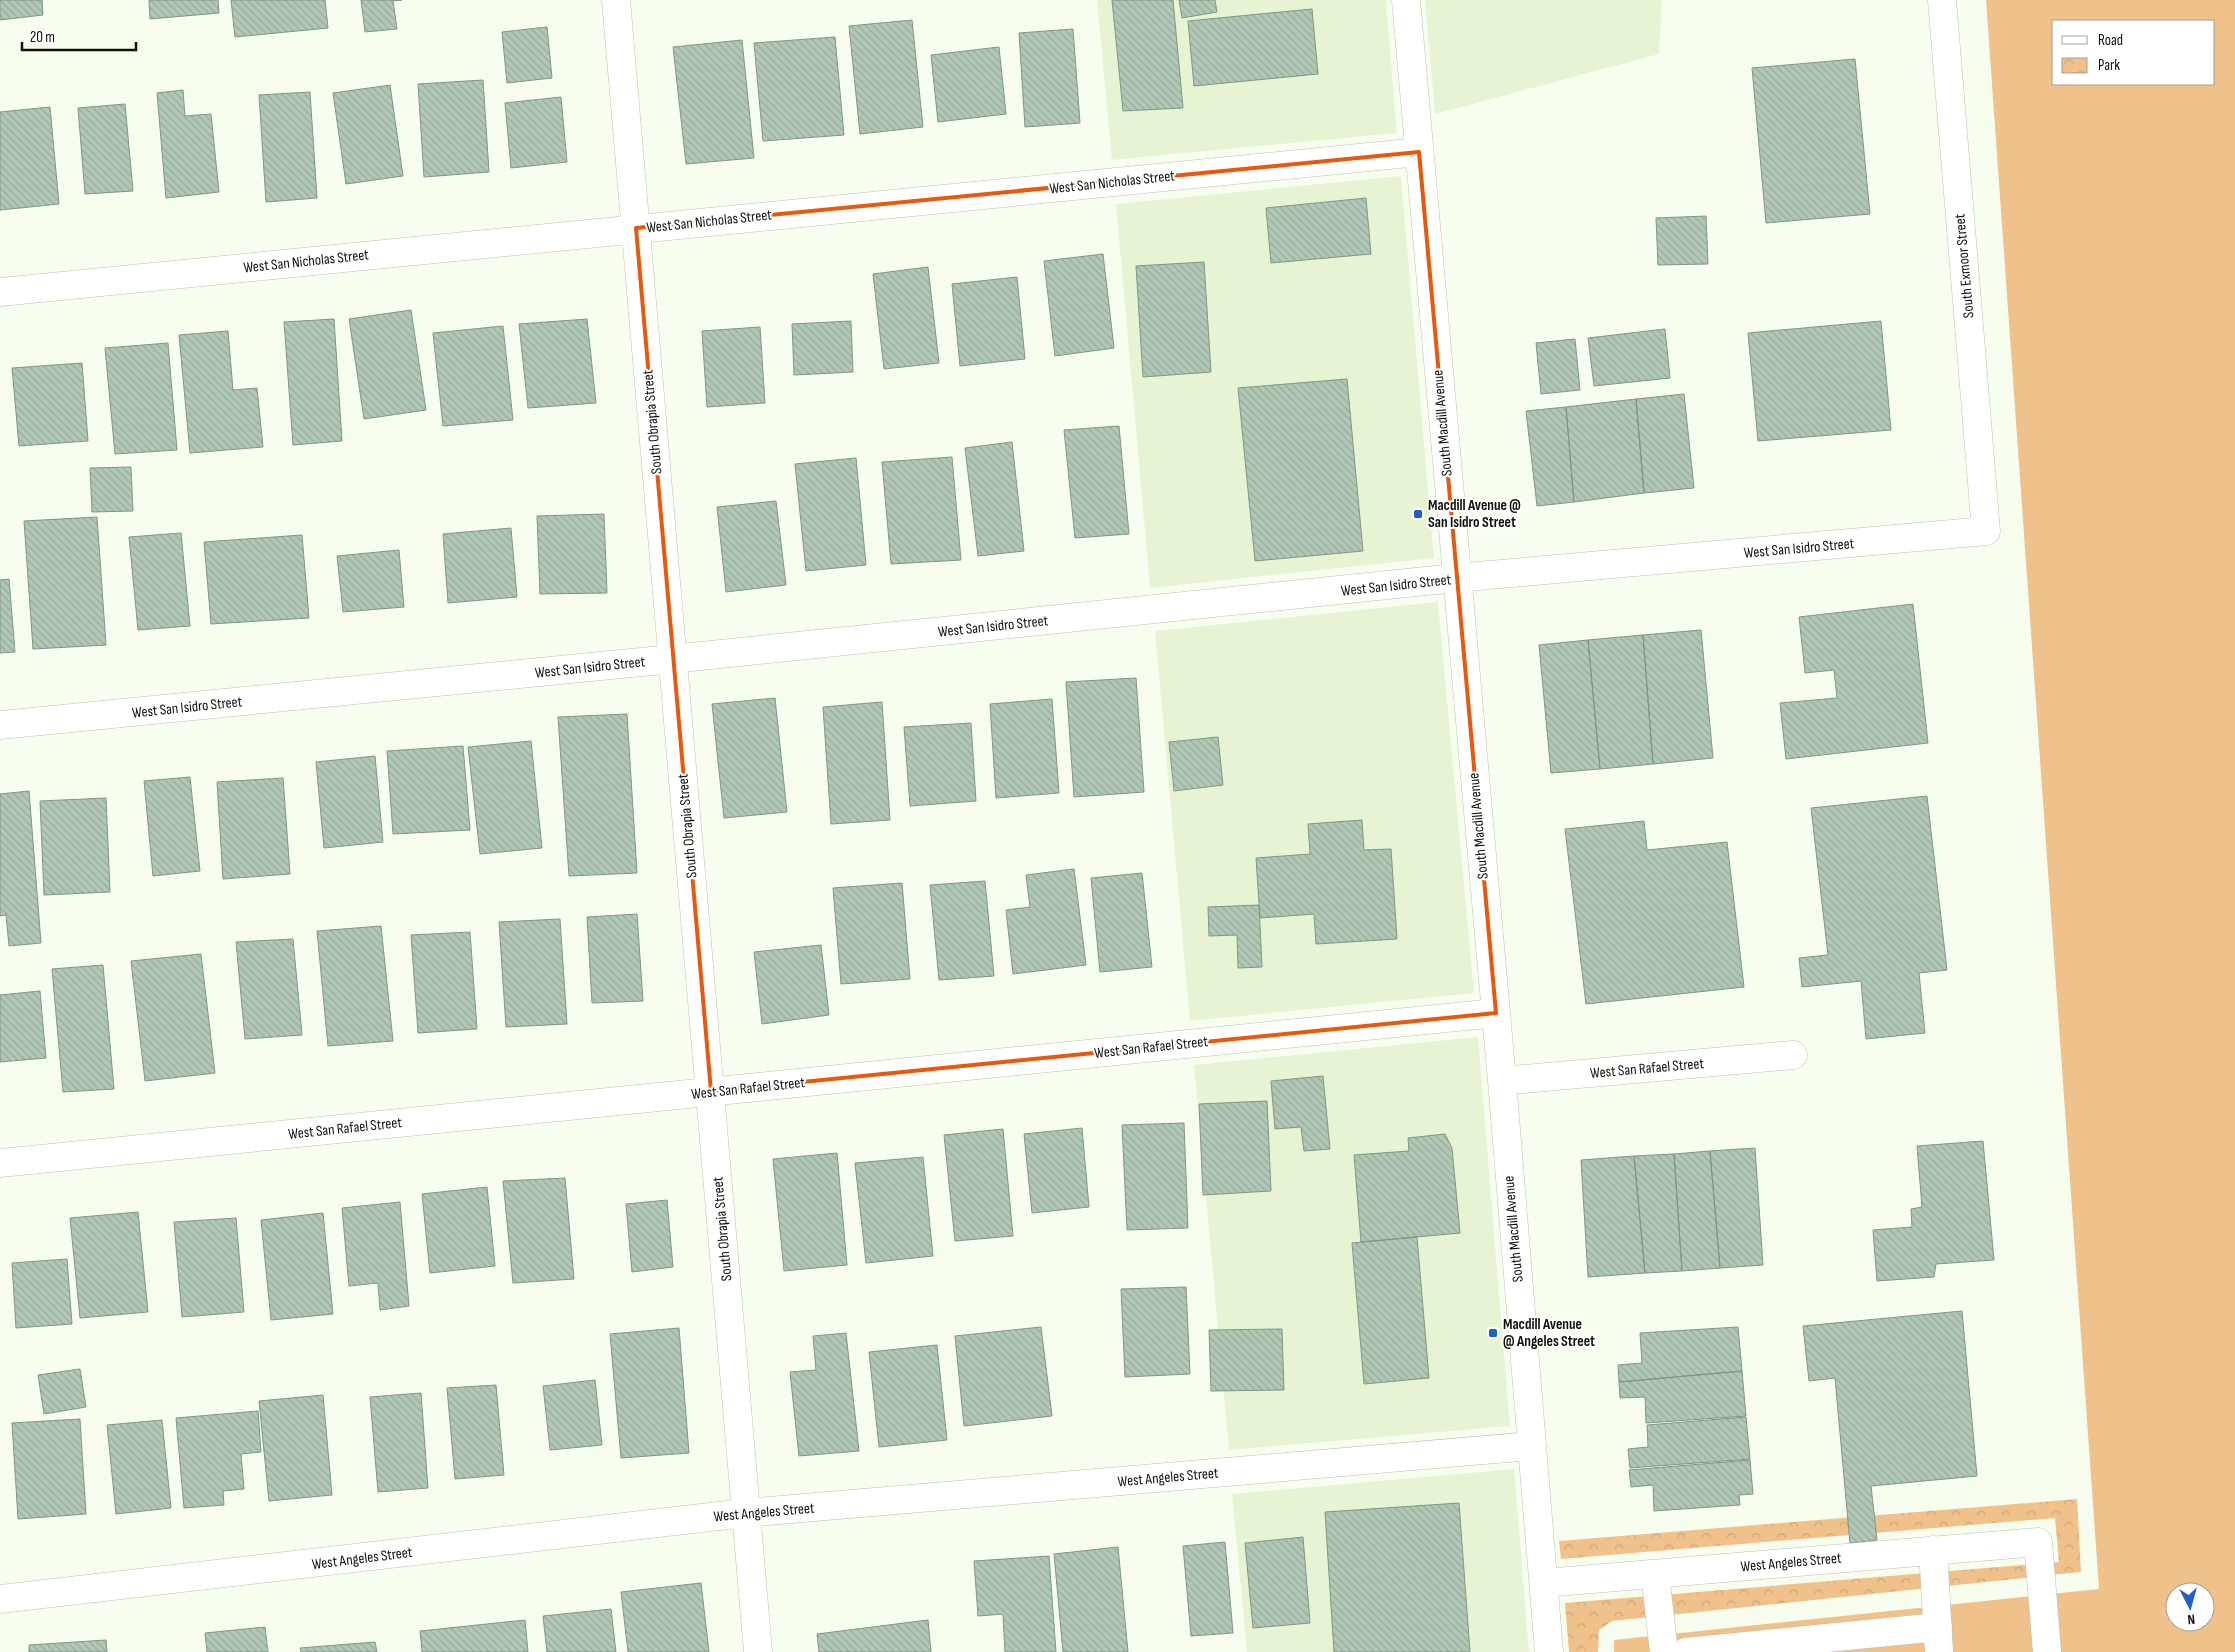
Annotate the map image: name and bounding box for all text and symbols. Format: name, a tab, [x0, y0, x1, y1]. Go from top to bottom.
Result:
scale bar	[22, 20, 136, 52]
legend	[2052, 20, 2215, 85]
text: 20 m	[30, 28, 55, 47]
text: Road	[2098, 31, 2123, 50]
text: Park	[2098, 56, 2120, 75]
street label: West San Nicholas Street	[1048, 166, 1176, 199]
street label: West San Nicholas Street	[645, 205, 773, 238]
street label: South Exmoor Street	[1950, 213, 1979, 319]
street label: West San Nicholas Street	[242, 245, 370, 278]
street label: South Obrapia Street	[638, 369, 667, 475]
street label: South Macdill Avenue	[1428, 369, 1457, 477]
place label: Macdill Avenue @ San Isidro Street	[1428, 496, 1521, 532]
marker: Macdill Avenue @ San Isidro Street	[1412, 508, 1424, 520]
street label: West San Isidro Street	[1743, 534, 1855, 563]
street label: West San Isidro Street	[1340, 570, 1452, 601]
street label: West San Isidro Street	[937, 611, 1049, 642]
street label: West San Isidro Street	[534, 652, 646, 683]
street label: West San Isidro Street	[131, 692, 243, 723]
street label: South Macdill Avenue	[1464, 772, 1493, 880]
street label: South Obrapia Street	[673, 773, 702, 879]
street label: West San Rafael Street	[1093, 1032, 1209, 1063]
street label: West San Rafael Street	[1589, 1054, 1705, 1083]
street label: West San Rafael Street	[690, 1073, 806, 1104]
street label: West San Rafael Street	[287, 1113, 403, 1144]
street label: South Macdill Avenue	[1499, 1175, 1528, 1283]
street label: South Obrapia Street	[708, 1176, 737, 1282]
place label: Macdill Avenue @ Angeles Street	[1503, 1315, 1595, 1351]
marker: Macdill Avenue @ Angeles Street	[1487, 1327, 1499, 1339]
street label: West Angeles Street	[1117, 1464, 1220, 1491]
street label: West Angeles Street	[713, 1499, 816, 1526]
street label: West Angeles Street	[311, 1543, 414, 1574]
street label: West Angeles Street	[1740, 1549, 1843, 1576]
north arrow	[2165, 1582, 2215, 1632]
text: N	[2187, 1611, 2196, 1628]

